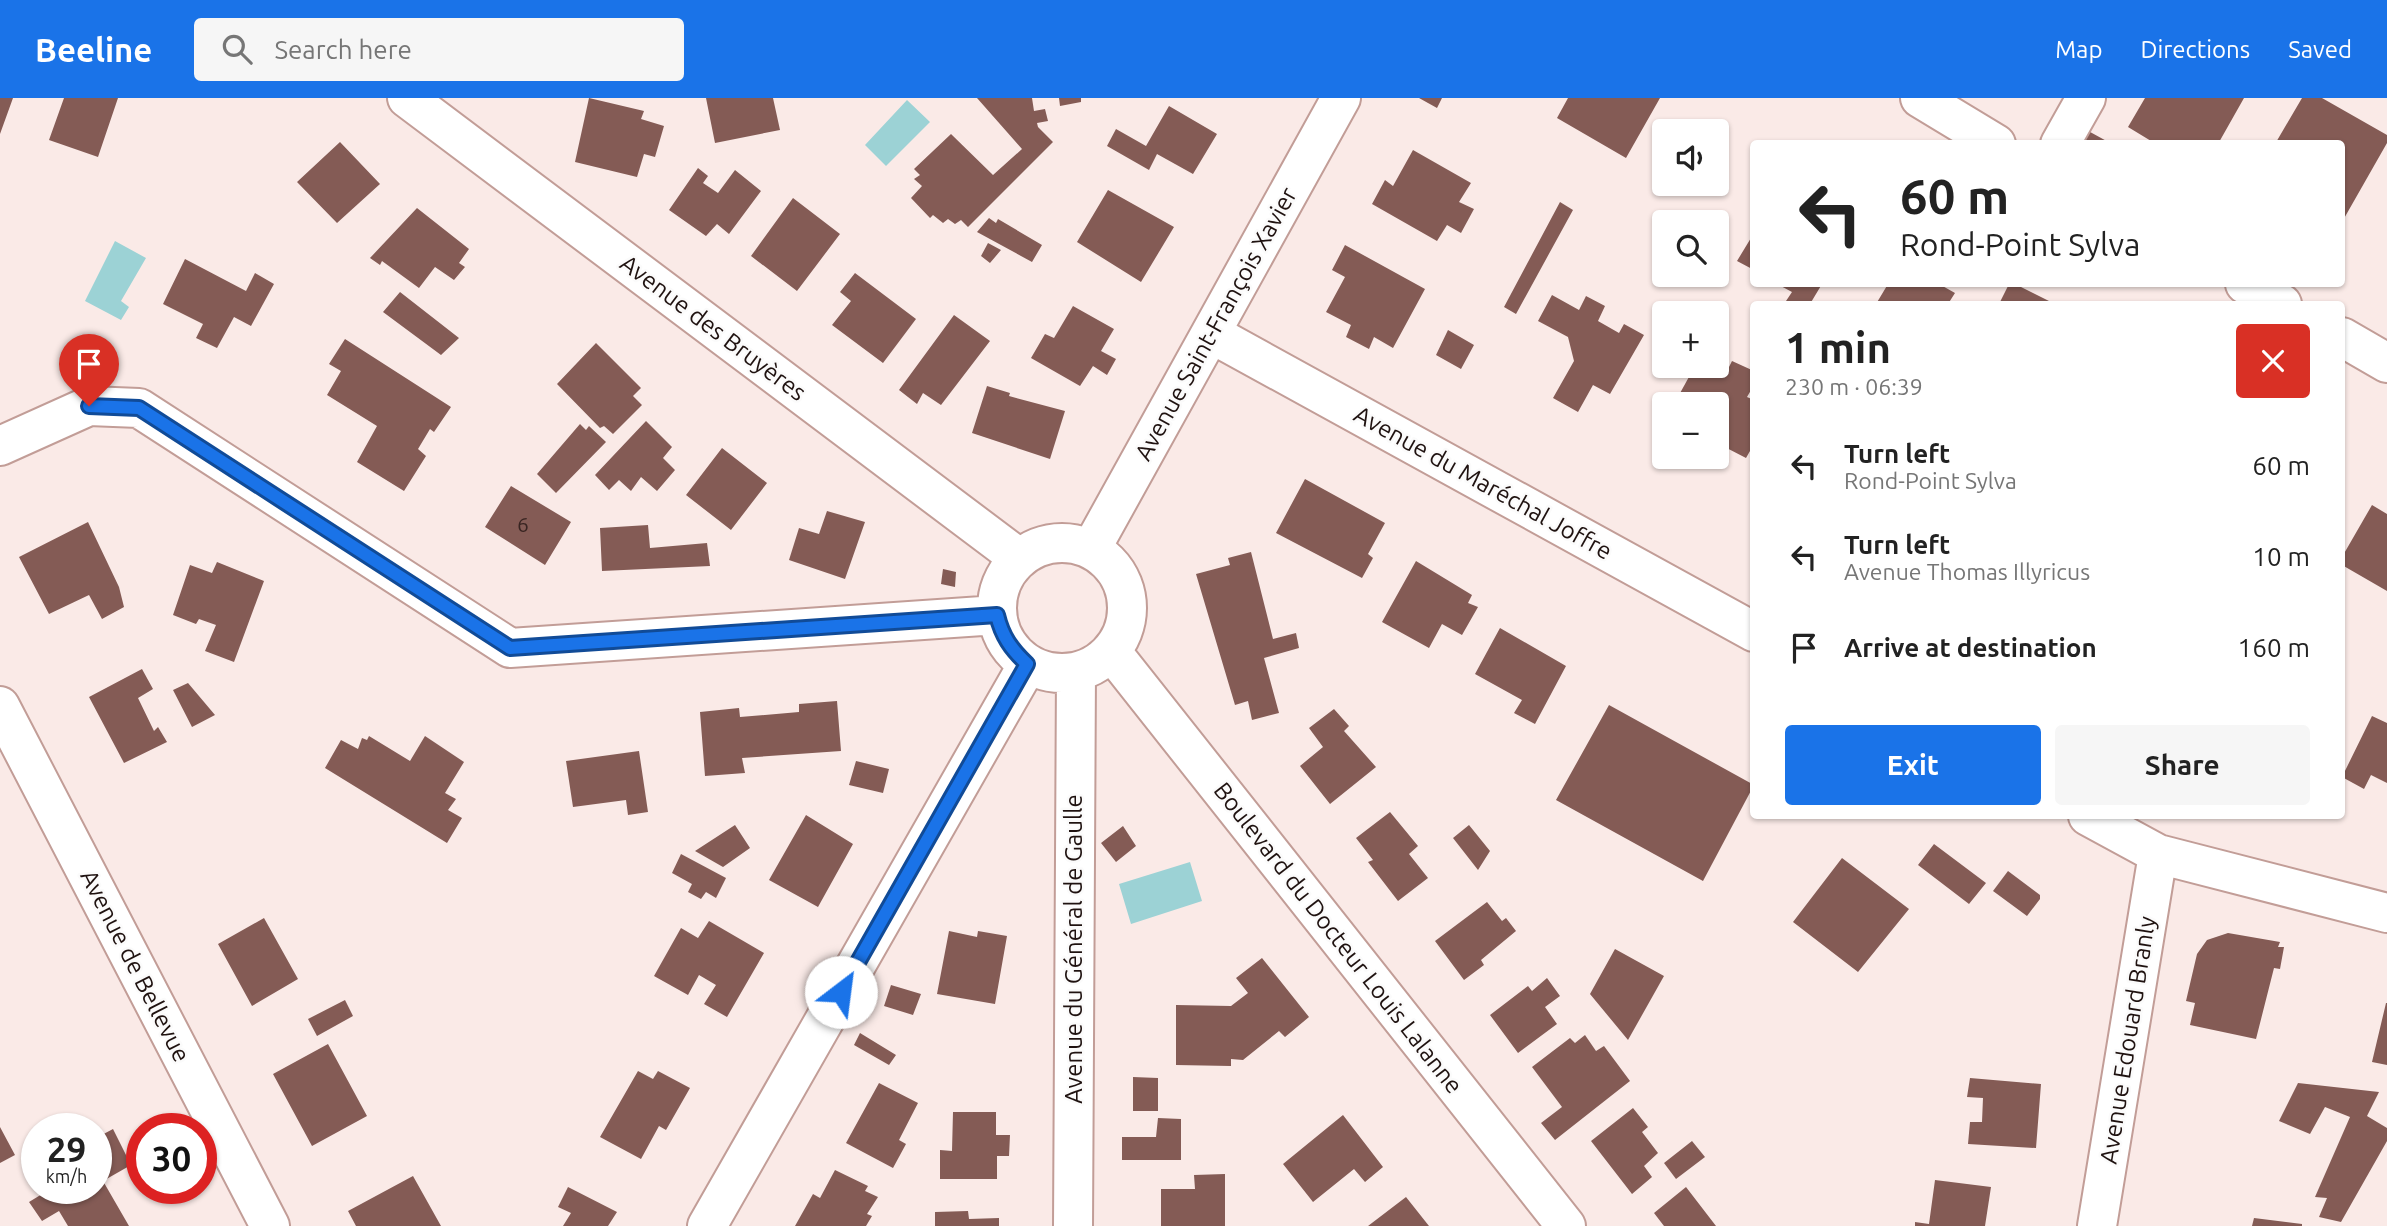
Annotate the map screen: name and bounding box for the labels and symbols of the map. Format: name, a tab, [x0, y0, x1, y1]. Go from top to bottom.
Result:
street label: Avenue Saint-François Xavier	[1129, 183, 1302, 465]
street label: Avenue des Bruyères	[615, 249, 811, 406]
pin	[59, 334, 119, 406]
street label: Avenue du Maréchal Joffre	[1350, 400, 1617, 565]
house number: 6	[517, 512, 529, 536]
street label: Boulevard du Docteur Louis Lalanne	[1209, 777, 1468, 1099]
street label: Avenue du Général de Gaulle	[1060, 794, 1087, 1104]
street label: Avenue de Bellevue	[75, 865, 196, 1066]
street label: Avenue Edouard Branly	[2095, 914, 2161, 1166]
position arrow	[804, 955, 878, 1029]
speed limit sign: 30	[126, 1113, 217, 1204]

